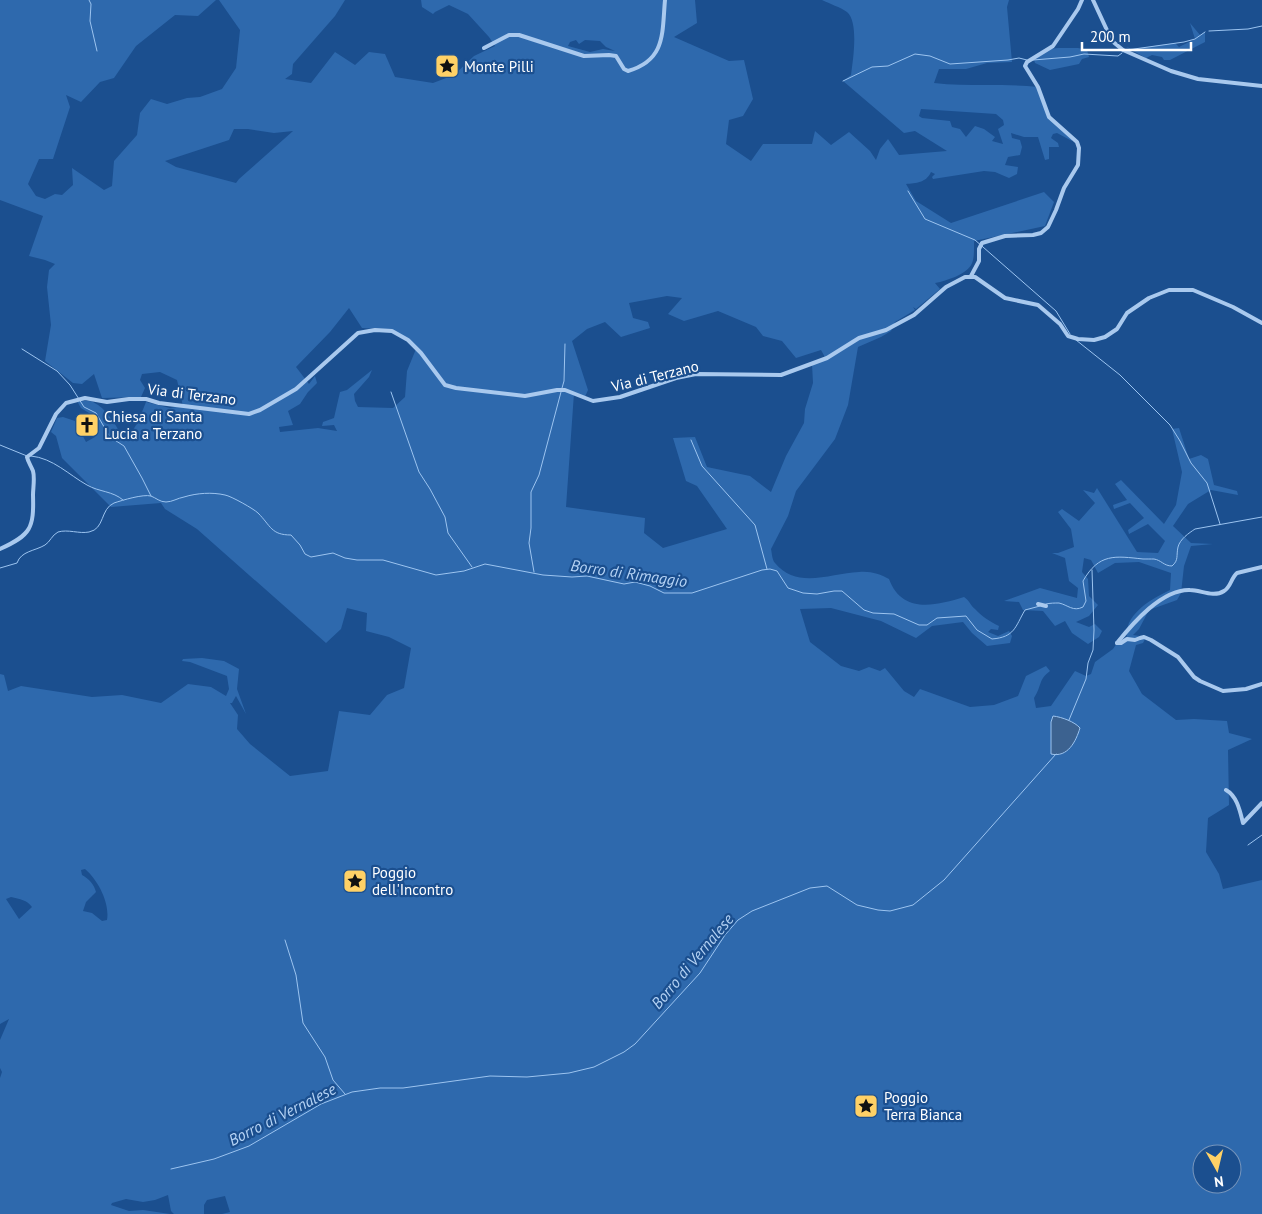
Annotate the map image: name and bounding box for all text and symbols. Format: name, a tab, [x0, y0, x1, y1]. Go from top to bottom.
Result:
scale bar	[1082, 20, 1191, 52]
text: 200 m	[1090, 27, 1131, 46]
place icon: Monte Pilli	[434, 53, 460, 79]
place label: Monte Pilli	[464, 57, 534, 76]
street label: Via di Terzano	[608, 356, 701, 396]
street label: Via di Terzano	[146, 379, 237, 409]
place label: Chiesa di Santa Lucia a Terzano	[104, 407, 202, 443]
church icon: Chiesa di Santa Lucia a Terzano	[74, 412, 100, 438]
water label: Borro di Rimaggio	[569, 555, 689, 591]
place label: Poggio dell'Incontro	[372, 863, 453, 899]
place icon: Poggio dell'Incontro	[342, 868, 368, 894]
water label: Borro di Vernalese	[646, 909, 738, 1013]
water label: Borro di Vernalese	[225, 1078, 340, 1150]
place label: Poggio Terra Bianca	[884, 1088, 962, 1124]
place icon: Poggio Terra Bianca	[853, 1093, 879, 1119]
north arrow	[1192, 1144, 1242, 1194]
text: N	[1213, 1172, 1225, 1191]

